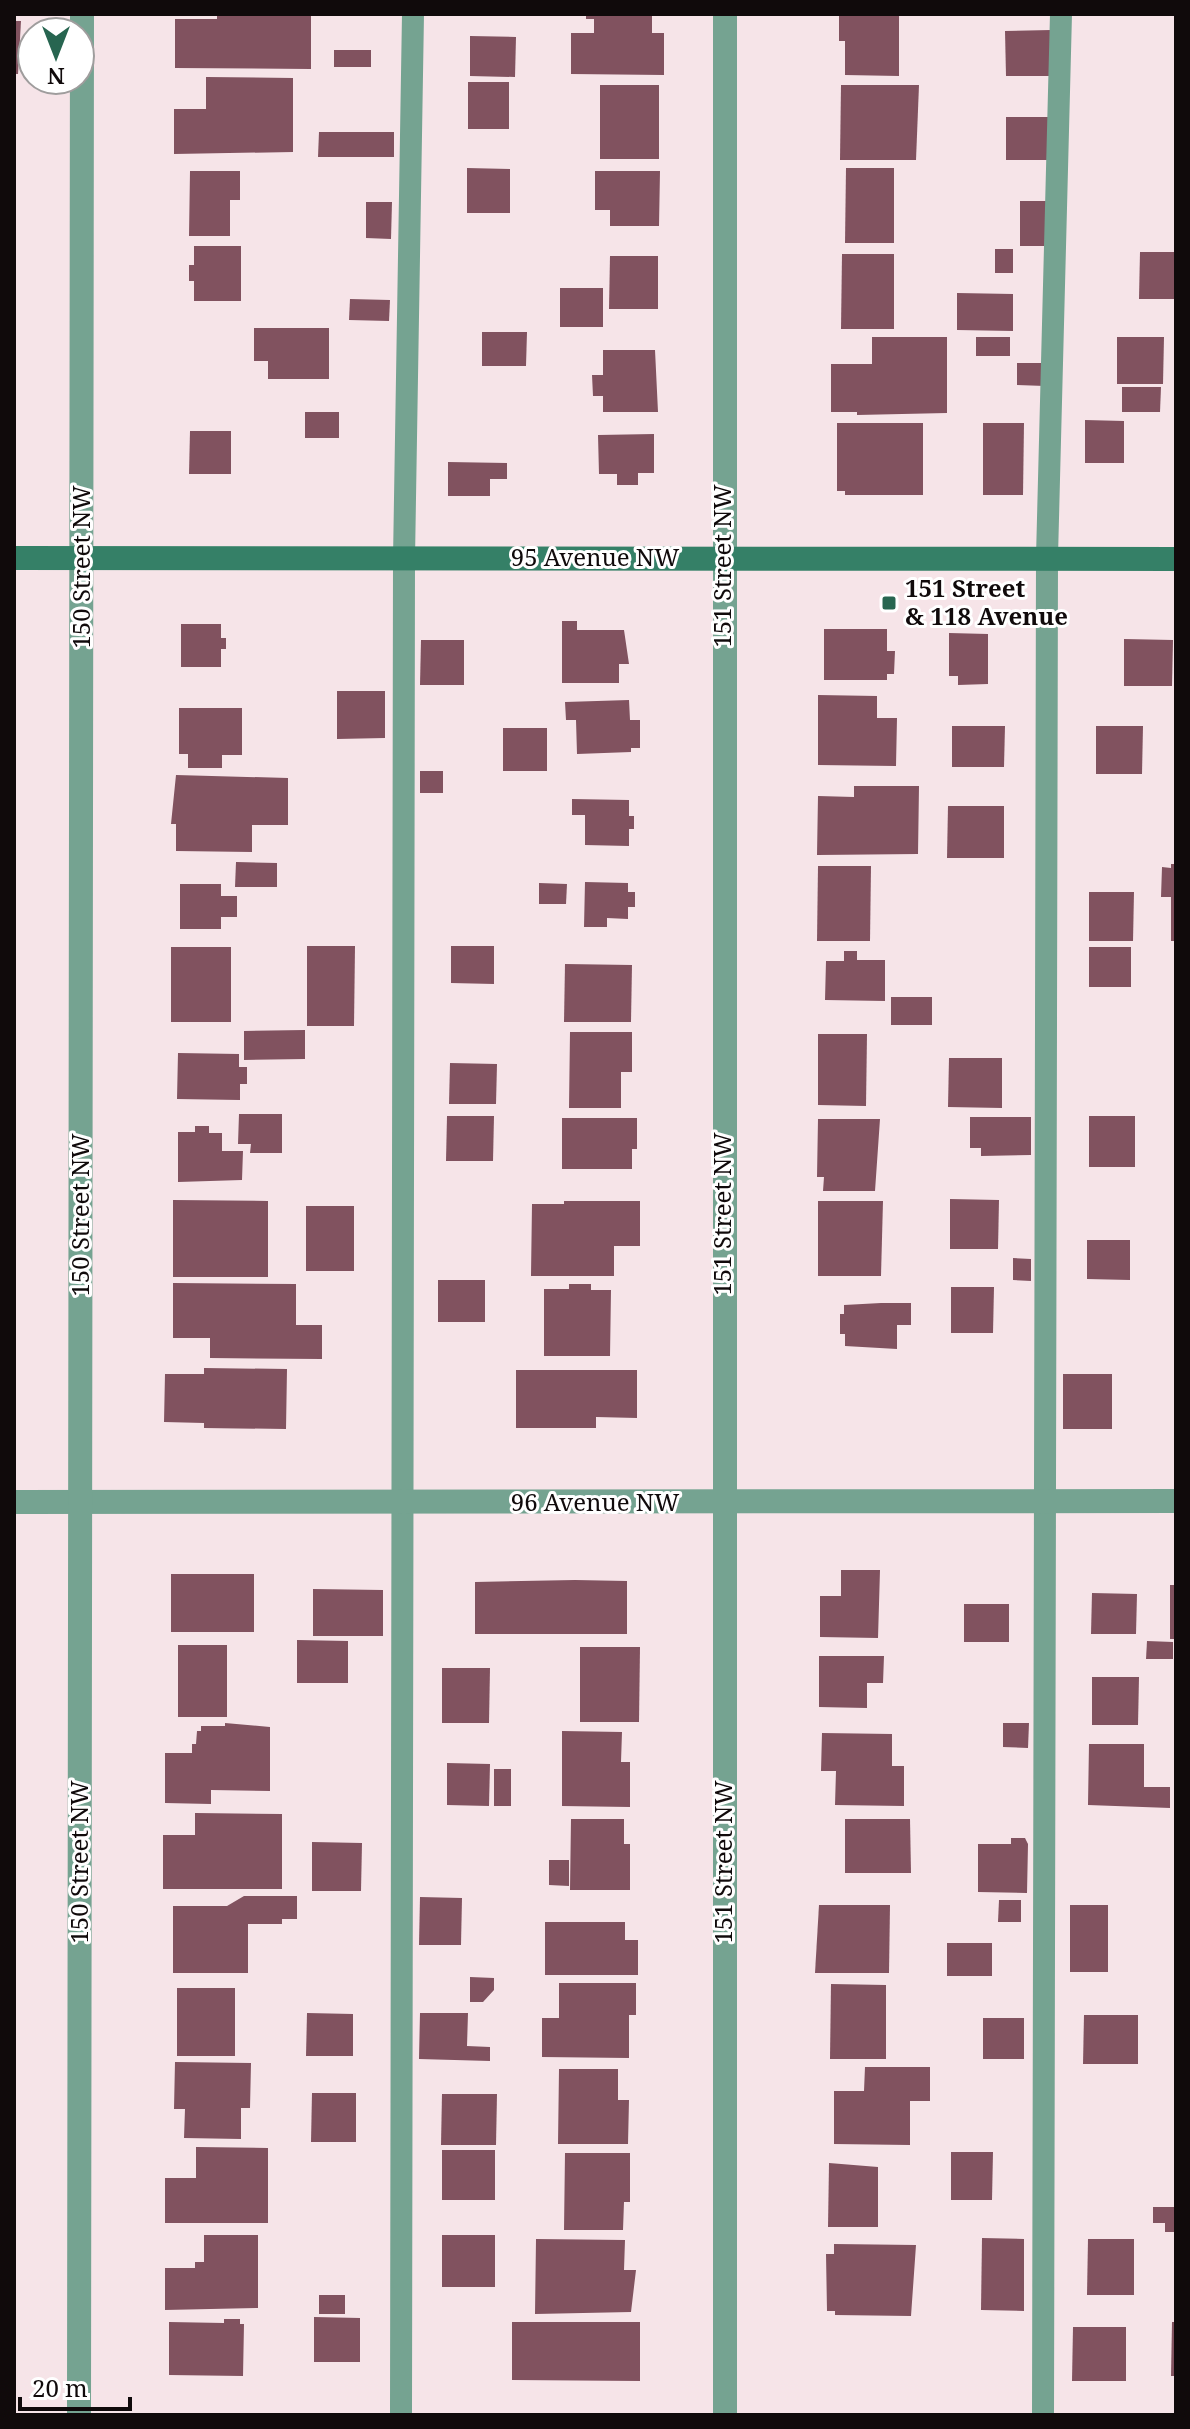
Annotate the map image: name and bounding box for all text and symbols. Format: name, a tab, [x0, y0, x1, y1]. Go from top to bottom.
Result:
north arrow	[16, 16, 96, 96]
text: N	[47, 62, 65, 92]
street label: 151 Street NW	[705, 484, 738, 648]
street label: 150 Street NW	[64, 485, 97, 649]
street label: 95 Avenue NW	[511, 540, 679, 573]
place label: 151 Street & 118 Avenue	[905, 571, 1068, 632]
marker: 151 Street & 118 Avenue	[880, 594, 898, 612]
street label: 151 Street NW	[705, 1132, 738, 1296]
street label: 150 Street NW	[63, 1133, 96, 1297]
street label: 96 Avenue NW	[511, 1485, 679, 1518]
street label: 150 Street NW	[62, 1780, 95, 1944]
street label: 151 Street NW	[706, 1780, 739, 1944]
scale bar	[20, 2361, 130, 2411]
text: 20 m	[32, 2371, 88, 2404]

